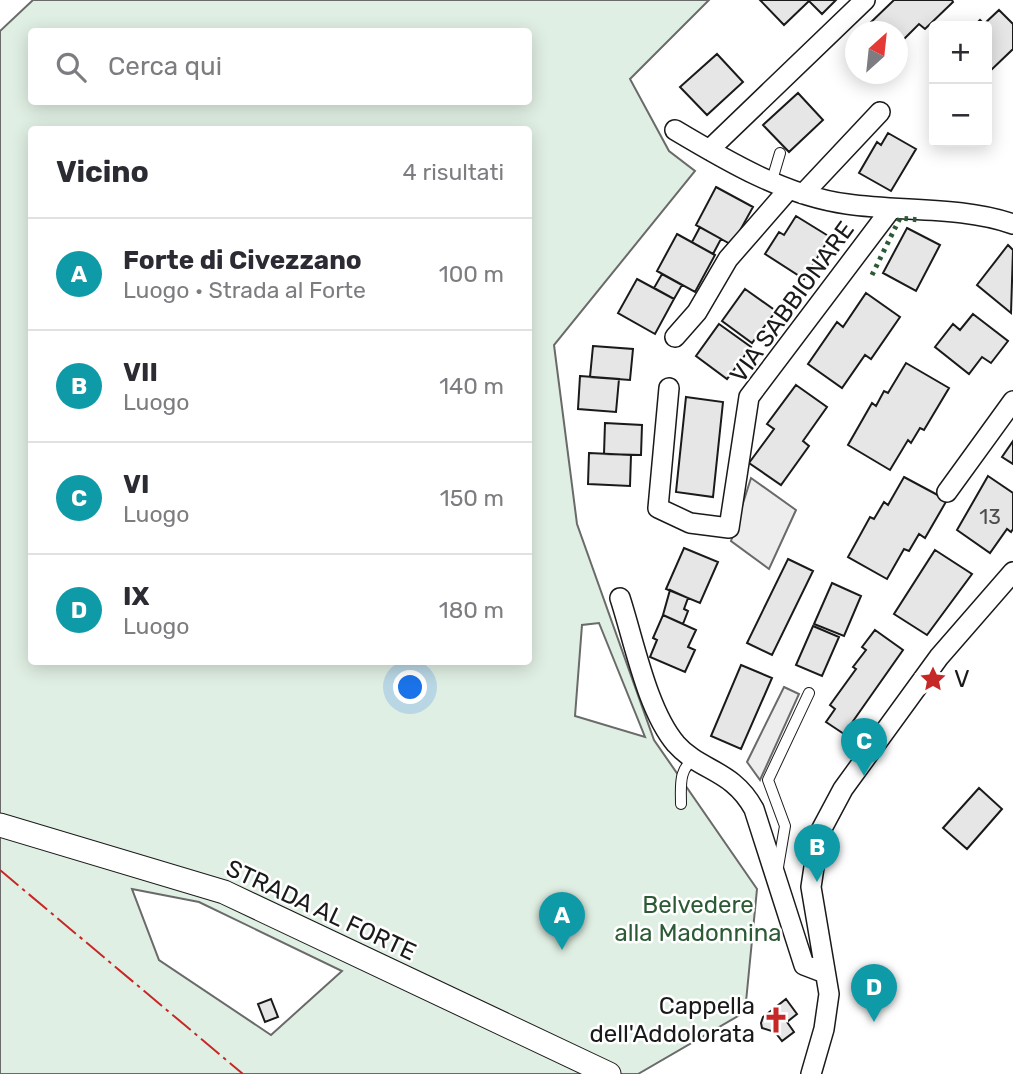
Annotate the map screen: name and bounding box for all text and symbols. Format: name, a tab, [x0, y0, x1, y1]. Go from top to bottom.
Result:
north arrow	[845, 21, 908, 84]
map controls	[929, 21, 992, 147]
button: +	[929, 21, 992, 84]
search box	[28, 28, 532, 105]
icon: search	[52, 48, 90, 86]
text: Cerca qui	[108, 51, 222, 82]
button: −	[929, 84, 992, 147]
text: Vicino	[56, 154, 149, 190]
text: 4 risultati	[402, 158, 504, 186]
street label: VIA SABBIONARE	[724, 216, 860, 388]
text: Forte di Civezzano	[123, 245, 362, 276]
text: A	[71, 260, 87, 288]
text: 100 m	[439, 260, 504, 288]
text: Luogo · Strada al Forte	[123, 276, 366, 304]
text: VII	[123, 357, 158, 388]
text: B	[71, 372, 87, 400]
text: 140 m	[439, 372, 504, 400]
text: Luogo	[123, 388, 190, 416]
text: VI	[123, 469, 149, 500]
text: C	[71, 484, 87, 512]
text: 150 m	[440, 484, 504, 512]
text: Luogo	[123, 500, 190, 528]
house number: 13	[979, 504, 1001, 529]
text: IX	[123, 581, 149, 612]
text: D	[71, 596, 87, 624]
text: 180 m	[439, 596, 504, 624]
text: Luogo	[123, 612, 190, 640]
place icon: V	[918, 664, 948, 694]
place label: V	[954, 665, 970, 693]
your location	[393, 670, 427, 704]
pin: C	[841, 718, 887, 776]
pin: B	[794, 824, 840, 882]
street label: STRADA AL FORTE	[222, 854, 420, 966]
park label: Belvedere alla Madonnina	[614, 891, 782, 947]
pin: A	[539, 892, 585, 950]
pin: D	[851, 964, 897, 1022]
place label: Cappella dell'Addolorata	[589, 992, 755, 1048]
church icon: Cappella dell'Addolorata	[761, 1005, 791, 1035]

